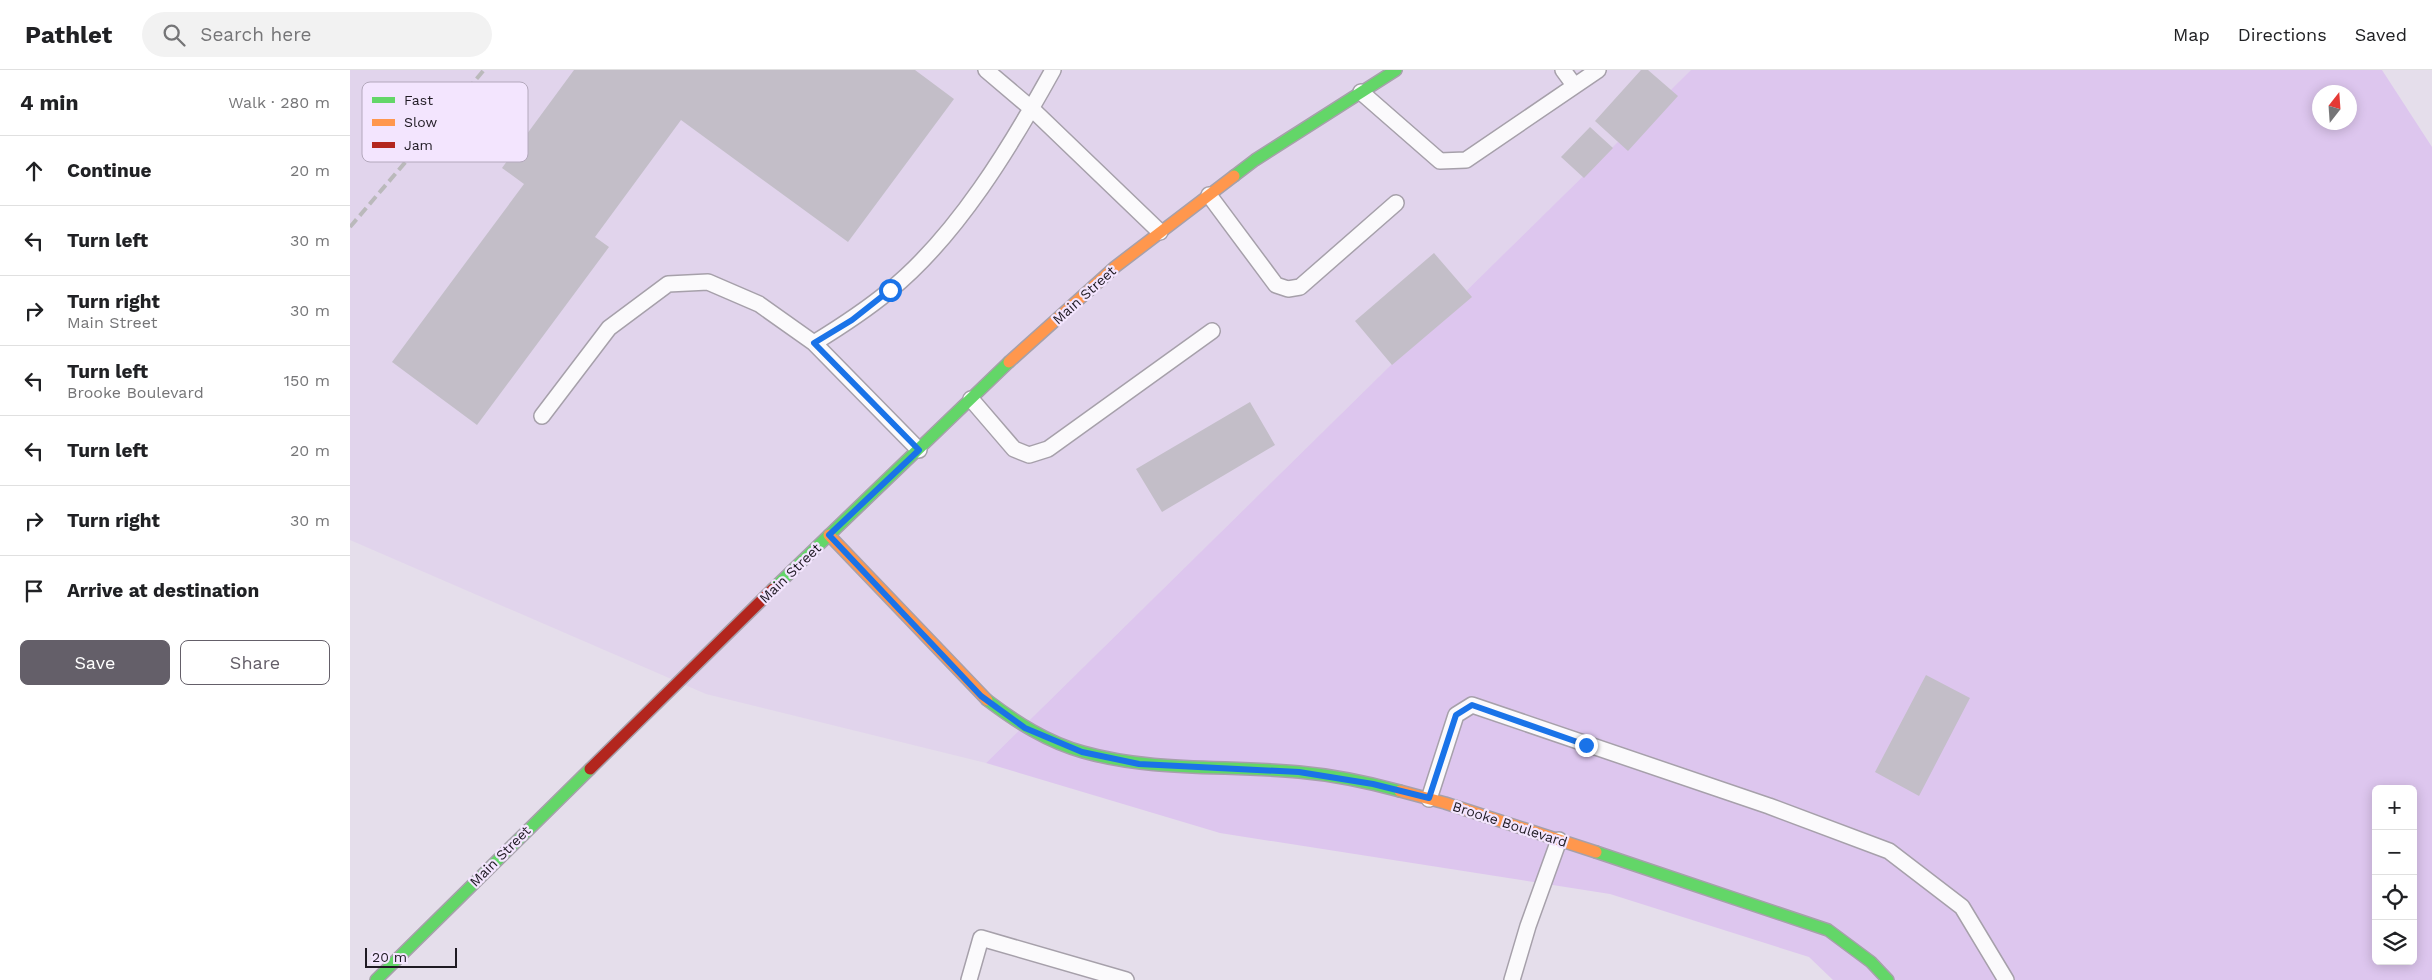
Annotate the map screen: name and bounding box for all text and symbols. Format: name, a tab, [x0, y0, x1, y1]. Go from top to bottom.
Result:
search box	[142, 12, 492, 57]
text: Pathlet	[25, 21, 112, 49]
icon: search	[160, 21, 188, 49]
text: Search here	[200, 23, 312, 46]
text: Map	[2173, 24, 2210, 45]
text: Directions	[2238, 24, 2327, 45]
text: Saved	[2355, 24, 2407, 45]
legend	[362, 82, 528, 162]
north arrow	[2312, 85, 2357, 130]
text: 4 min	[20, 90, 78, 115]
text: Fast	[404, 92, 433, 108]
text: Walk · 280 m	[228, 93, 330, 112]
text: Slow	[404, 114, 437, 130]
text: Jam	[404, 137, 433, 153]
icon: ahead	[20, 157, 48, 185]
text: Continue	[67, 159, 151, 182]
text: 20 m	[290, 161, 330, 180]
icon: left	[20, 227, 48, 255]
text: Turn left	[67, 229, 148, 252]
text: 30 m	[290, 231, 330, 250]
street label: Main Street	[1049, 263, 1119, 327]
route start	[879, 279, 902, 302]
text: Turn right	[67, 290, 160, 313]
icon: right	[20, 297, 48, 325]
text: 30 m	[290, 301, 330, 320]
text: Main Street	[67, 313, 157, 332]
text: Turn left	[67, 360, 148, 383]
icon: left	[20, 367, 48, 395]
text: 150 m	[284, 371, 330, 390]
text: Brooke Boulevard	[67, 383, 204, 402]
icon: left	[20, 437, 48, 465]
text: Turn left	[67, 439, 148, 462]
text: 20 m	[290, 441, 330, 460]
icon: right	[20, 507, 48, 535]
text: Turn right	[67, 509, 160, 532]
text: 30 m	[290, 511, 330, 530]
street label: Main Street	[756, 540, 824, 606]
icon: arrive	[20, 577, 48, 605]
text: Arrive at destination	[67, 579, 259, 602]
button: Save	[20, 640, 170, 685]
button: Share	[180, 640, 330, 685]
route end	[1575, 734, 1598, 757]
map controls	[2372, 785, 2417, 965]
button: +	[2372, 785, 2417, 830]
street label: Brooke Boulevard	[1451, 798, 1569, 850]
street label: Main Street	[466, 822, 534, 890]
button: −	[2372, 830, 2417, 875]
button: locate	[2372, 875, 2417, 920]
button: layers	[2372, 920, 2417, 965]
scale bar	[365, 945, 458, 968]
text: 20 m	[372, 949, 407, 965]

